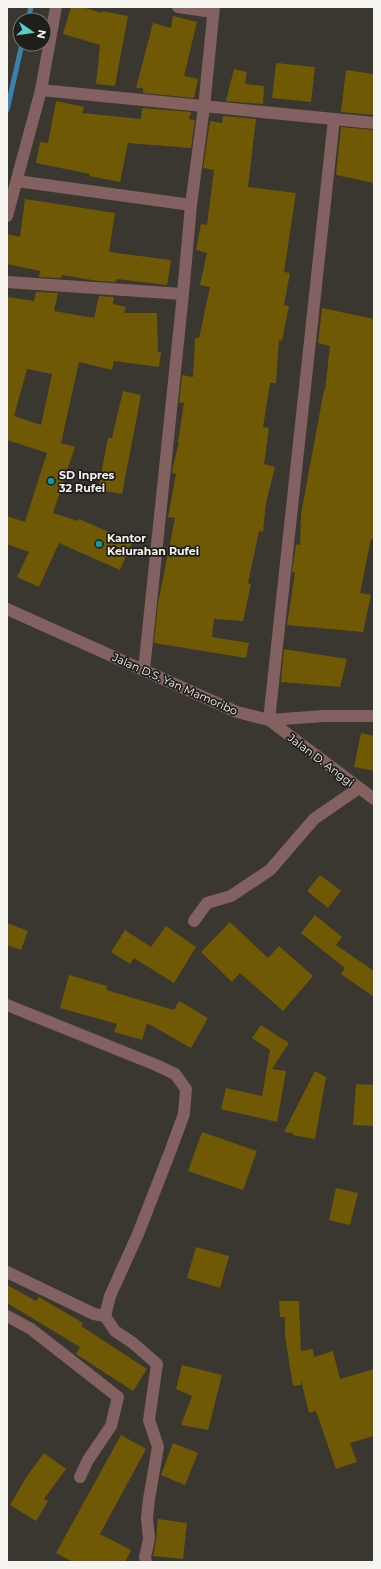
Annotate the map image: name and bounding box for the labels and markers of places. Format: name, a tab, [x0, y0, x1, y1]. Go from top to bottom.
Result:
place label: SD Inpres 32 Rufei	[58, 468, 115, 495]
marker: SD Inpres 32 Rufei	[46, 476, 56, 486]
place label: Kantor Kelurahan Rufei	[107, 531, 199, 558]
marker: Kantor Kelurahan Rufei	[94, 539, 104, 549]

